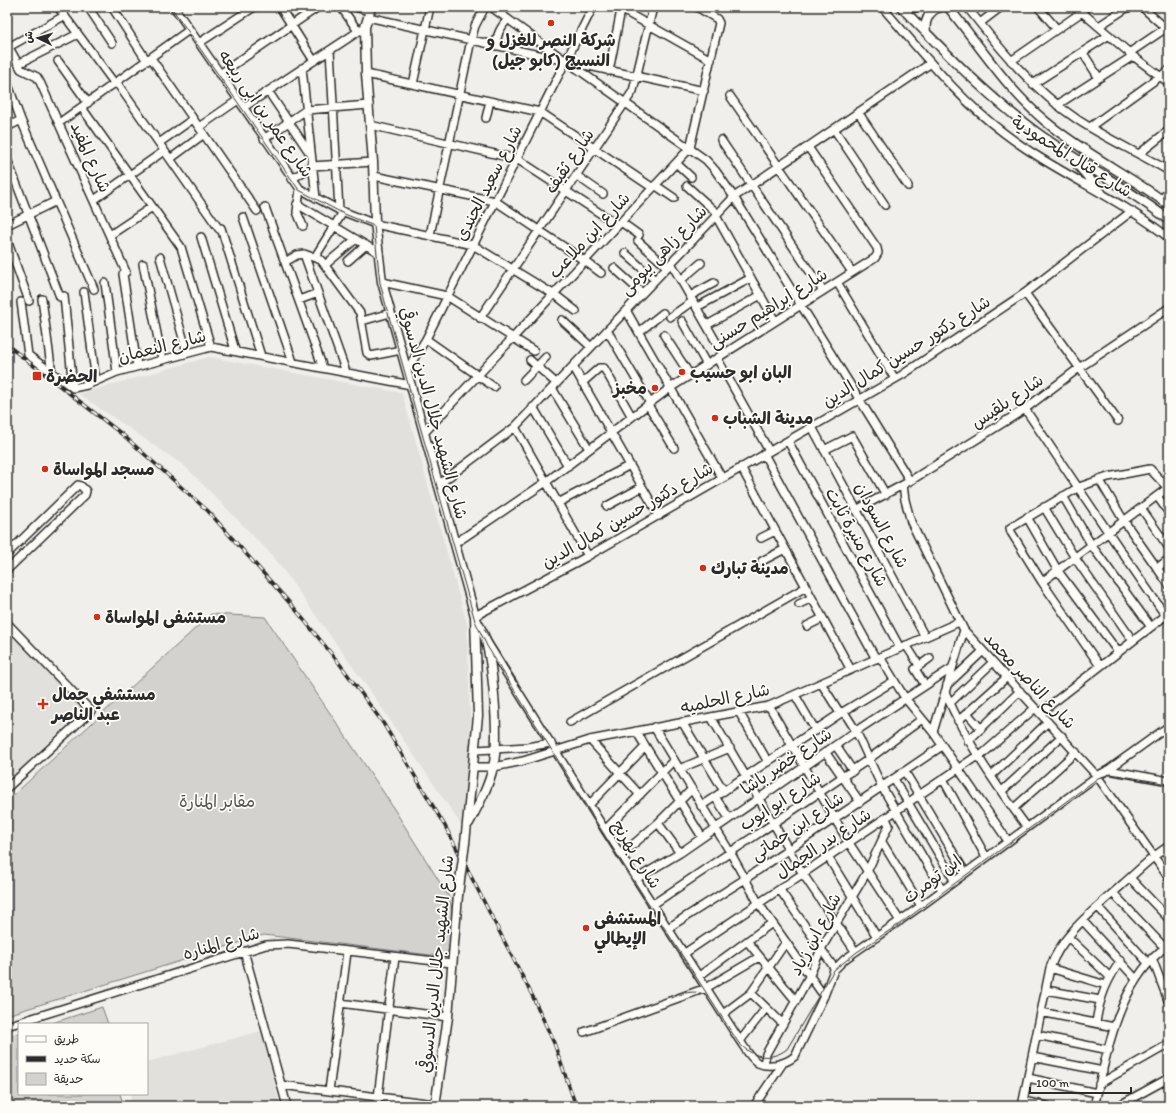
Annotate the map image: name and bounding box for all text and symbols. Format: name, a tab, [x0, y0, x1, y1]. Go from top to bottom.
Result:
north arrow	[18, 18, 58, 58]
marker: شركة النصر للغزل و النسيج (كابو جيل)	[546, 18, 556, 28]
place label: شركة النصر للغزل و النسيج (كابو جيل)	[484, 30, 616, 71]
text: ش	[22, 31, 36, 44]
street label: شارع عمر بن ابى ربيعه	[213, 45, 318, 182]
street label: شارع قنال المحمودية	[1007, 111, 1136, 203]
street label: شارع المفيد	[65, 119, 115, 196]
street label: شارع سعيد الجندى	[450, 122, 528, 245]
street label: شارع ثقيف	[540, 125, 600, 198]
street label: شارع ابن ملاعب	[544, 188, 635, 284]
street label: شارع زاهى بيومى	[615, 201, 712, 300]
street label: شارع ابراهيم حسنى	[705, 264, 832, 355]
street label: شارع دكتور حسين كمال الدين	[818, 291, 995, 413]
street label: شارع الشهيد جلال الدين الدسوقي	[394, 304, 473, 522]
street label: شارع النعمان	[116, 325, 209, 369]
place label: البان ابو حسيب	[690, 362, 792, 383]
place label: الحضرة	[46, 366, 97, 386]
marker: البان ابو حسيب	[677, 367, 687, 377]
street label: شارع بلقيس	[967, 369, 1048, 434]
marker: الحضرة	[31, 370, 43, 382]
place label: مخبز	[611, 378, 647, 399]
marker: مخبز	[650, 383, 660, 393]
place label: مدينة الشباب	[723, 408, 813, 429]
marker: مدينة الشباب	[710, 413, 720, 423]
street label: شارع دكتور حسين كمال الدين	[538, 458, 717, 574]
place label: مسجد المواساة	[53, 459, 155, 480]
marker: مسجد المواساة	[40, 464, 50, 474]
street label: شارع السودان	[849, 479, 913, 572]
street label: شارع منيرة ثابت	[820, 484, 892, 591]
place label: مدينة تبارك	[711, 558, 789, 579]
marker: مدينة تبارك	[698, 563, 708, 573]
place label: مستشفى المواساة	[105, 607, 226, 629]
marker: مستشفى المواساة	[92, 612, 102, 622]
street label: شارع الناصر محمد	[978, 627, 1080, 734]
street label: شارع الحلميه	[679, 679, 772, 719]
place label: مستشفي جمال عبد الناصر	[50, 684, 156, 725]
marker: مستشفي جمال عبد الناصر	[37, 698, 49, 710]
street label: شارع خضر باشا	[737, 723, 836, 800]
street label: شارع ابو ايوب	[736, 767, 826, 836]
street label: شارع ابن حماتى	[747, 788, 848, 866]
park label: مقابر المنارة	[179, 791, 255, 811]
street label: شارع بدر الجمال	[771, 804, 876, 884]
street label: شارع بهرنج	[606, 816, 666, 893]
street label: ابن تومرت	[899, 851, 966, 908]
street label: شارع الشهيد جلال الدين الدسوقي	[414, 854, 459, 1074]
street label: شارع ابن زياد	[785, 889, 847, 979]
place label: المستشفى الإيطالي	[594, 908, 661, 954]
street label: شارع المناره	[180, 922, 262, 965]
marker: المستشفى الإيطالي	[581, 923, 591, 933]
legend	[18, 1023, 148, 1095]
text: طريق	[54, 1032, 79, 1046]
text: سكة حديد	[54, 1052, 101, 1066]
scale bar	[1030, 1069, 1131, 1095]
text: حديقة	[54, 1072, 83, 1086]
text: 100 m	[1036, 1076, 1069, 1090]

